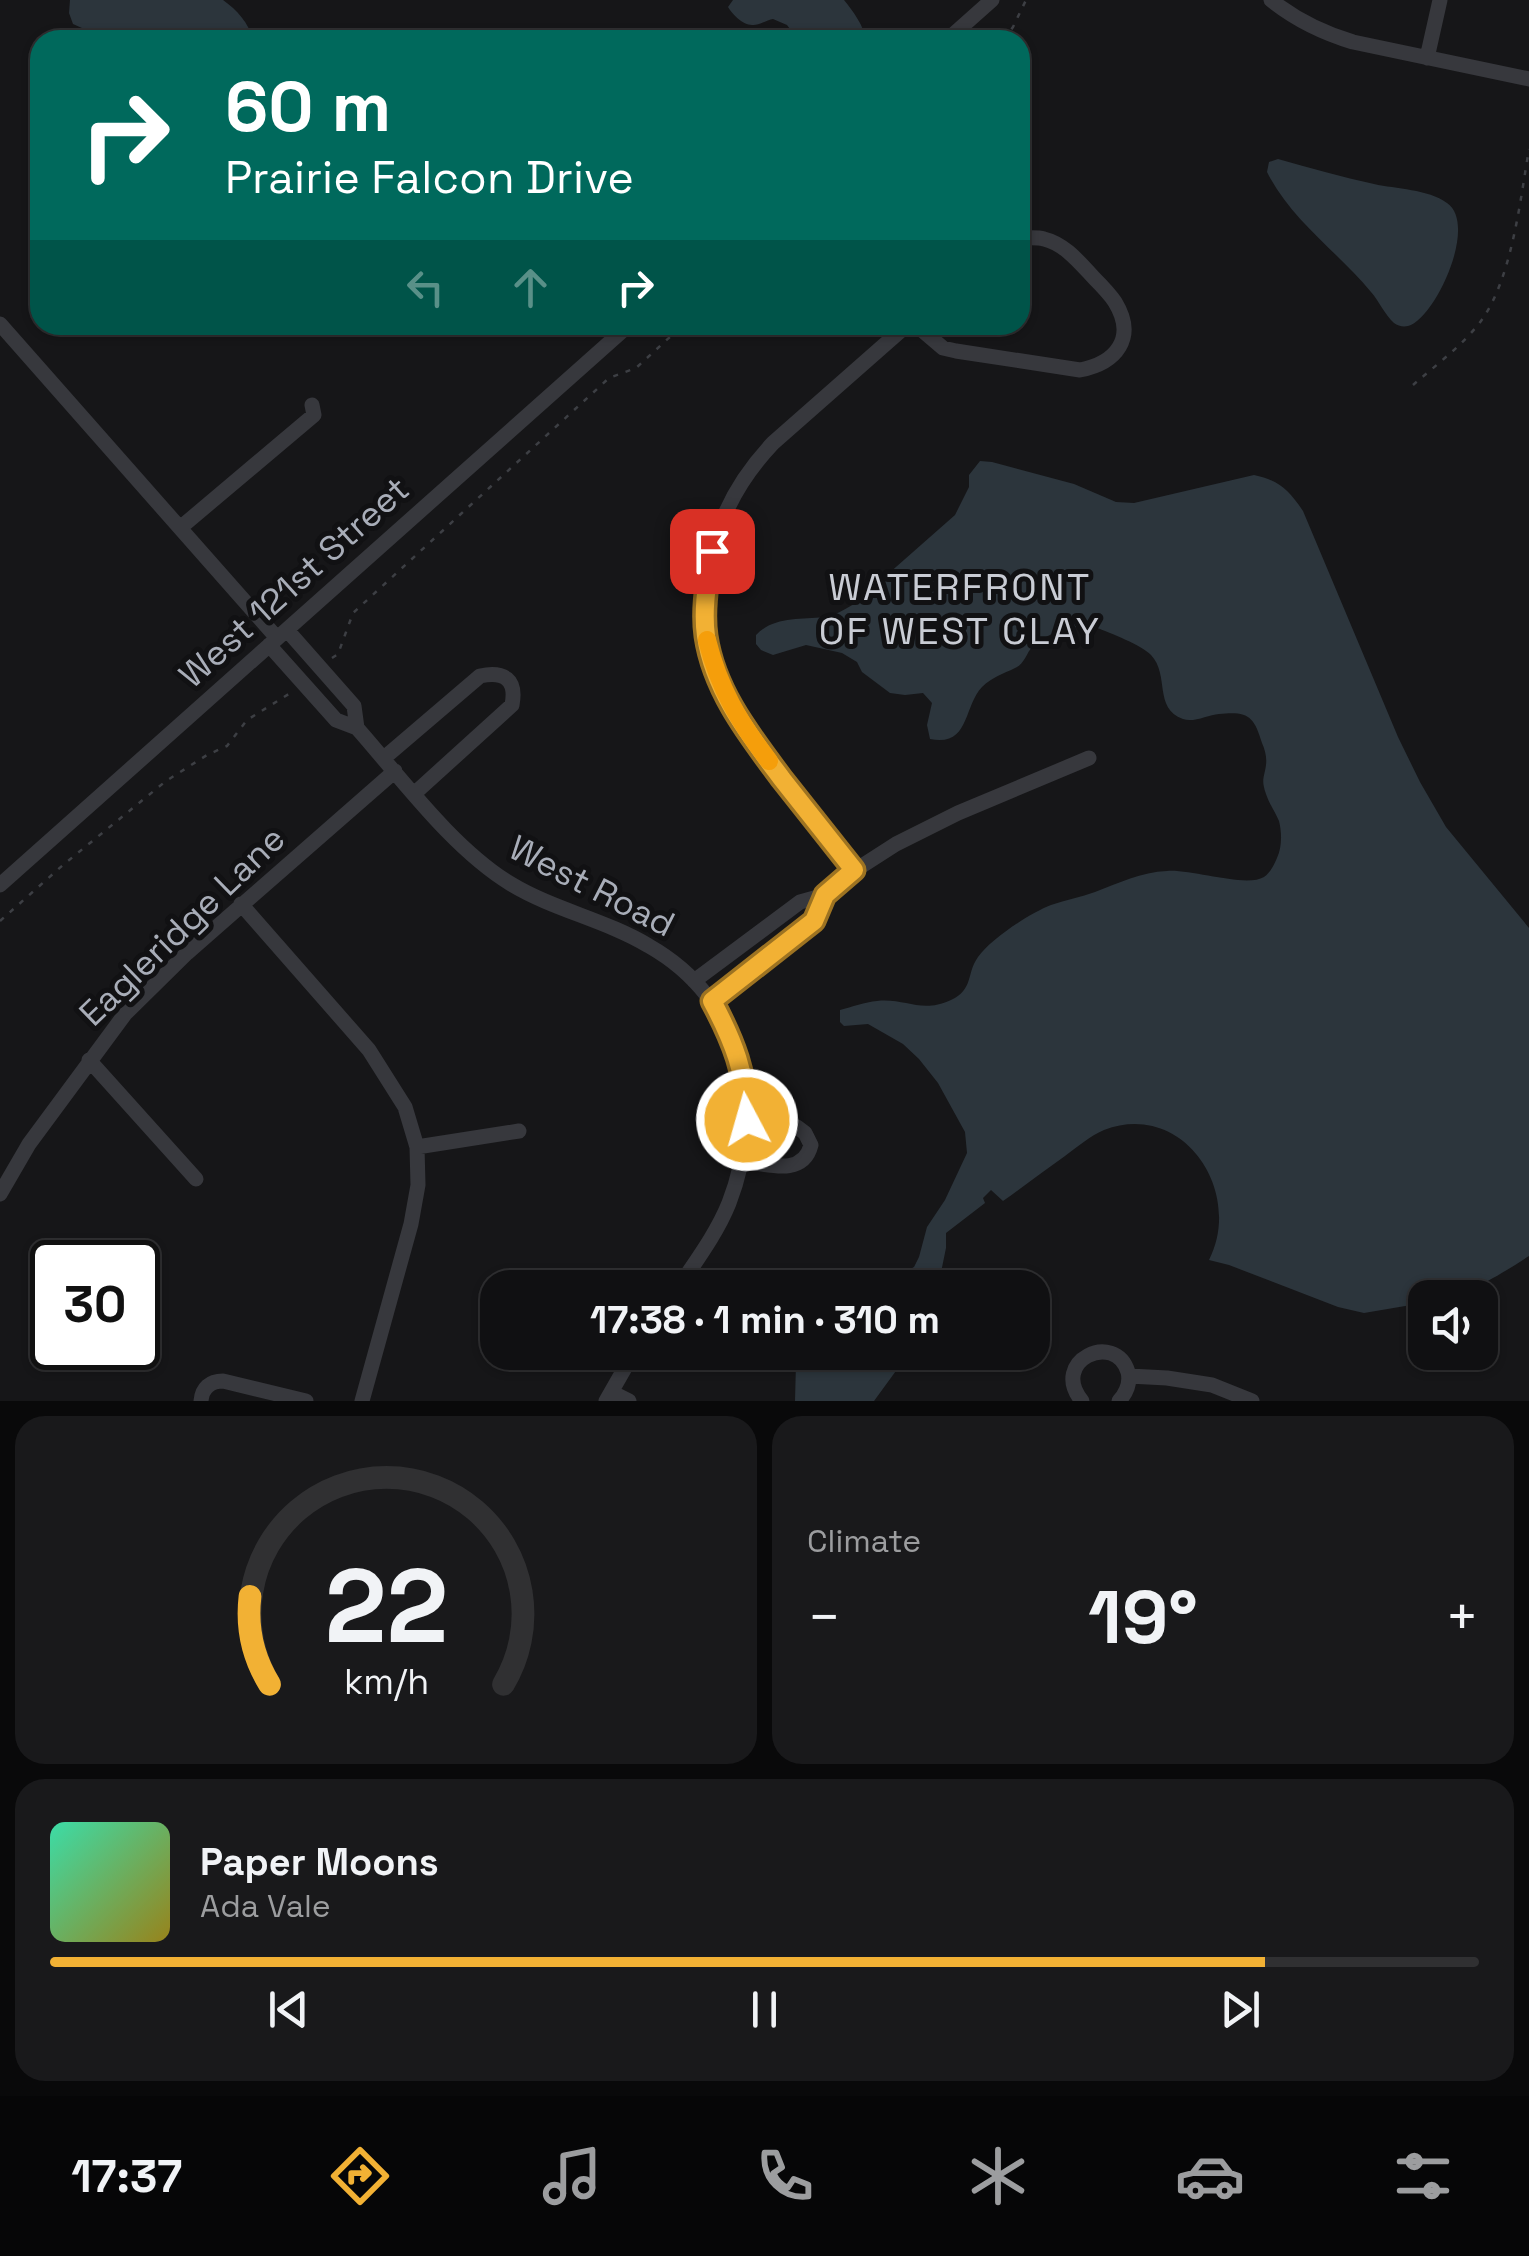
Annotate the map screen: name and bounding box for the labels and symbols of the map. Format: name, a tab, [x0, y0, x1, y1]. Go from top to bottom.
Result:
street label: West 121st Street	[170, 467, 418, 697]
pin	[670, 509, 755, 594]
district label: WATERFRONT OF WEST CLAY	[819, 563, 1101, 655]
street label: Eagleridge Lane	[70, 817, 294, 1035]
street label: West Road	[502, 826, 682, 946]
position arrow	[695, 1068, 799, 1172]
speed limit sign: 30	[30, 1240, 160, 1370]

